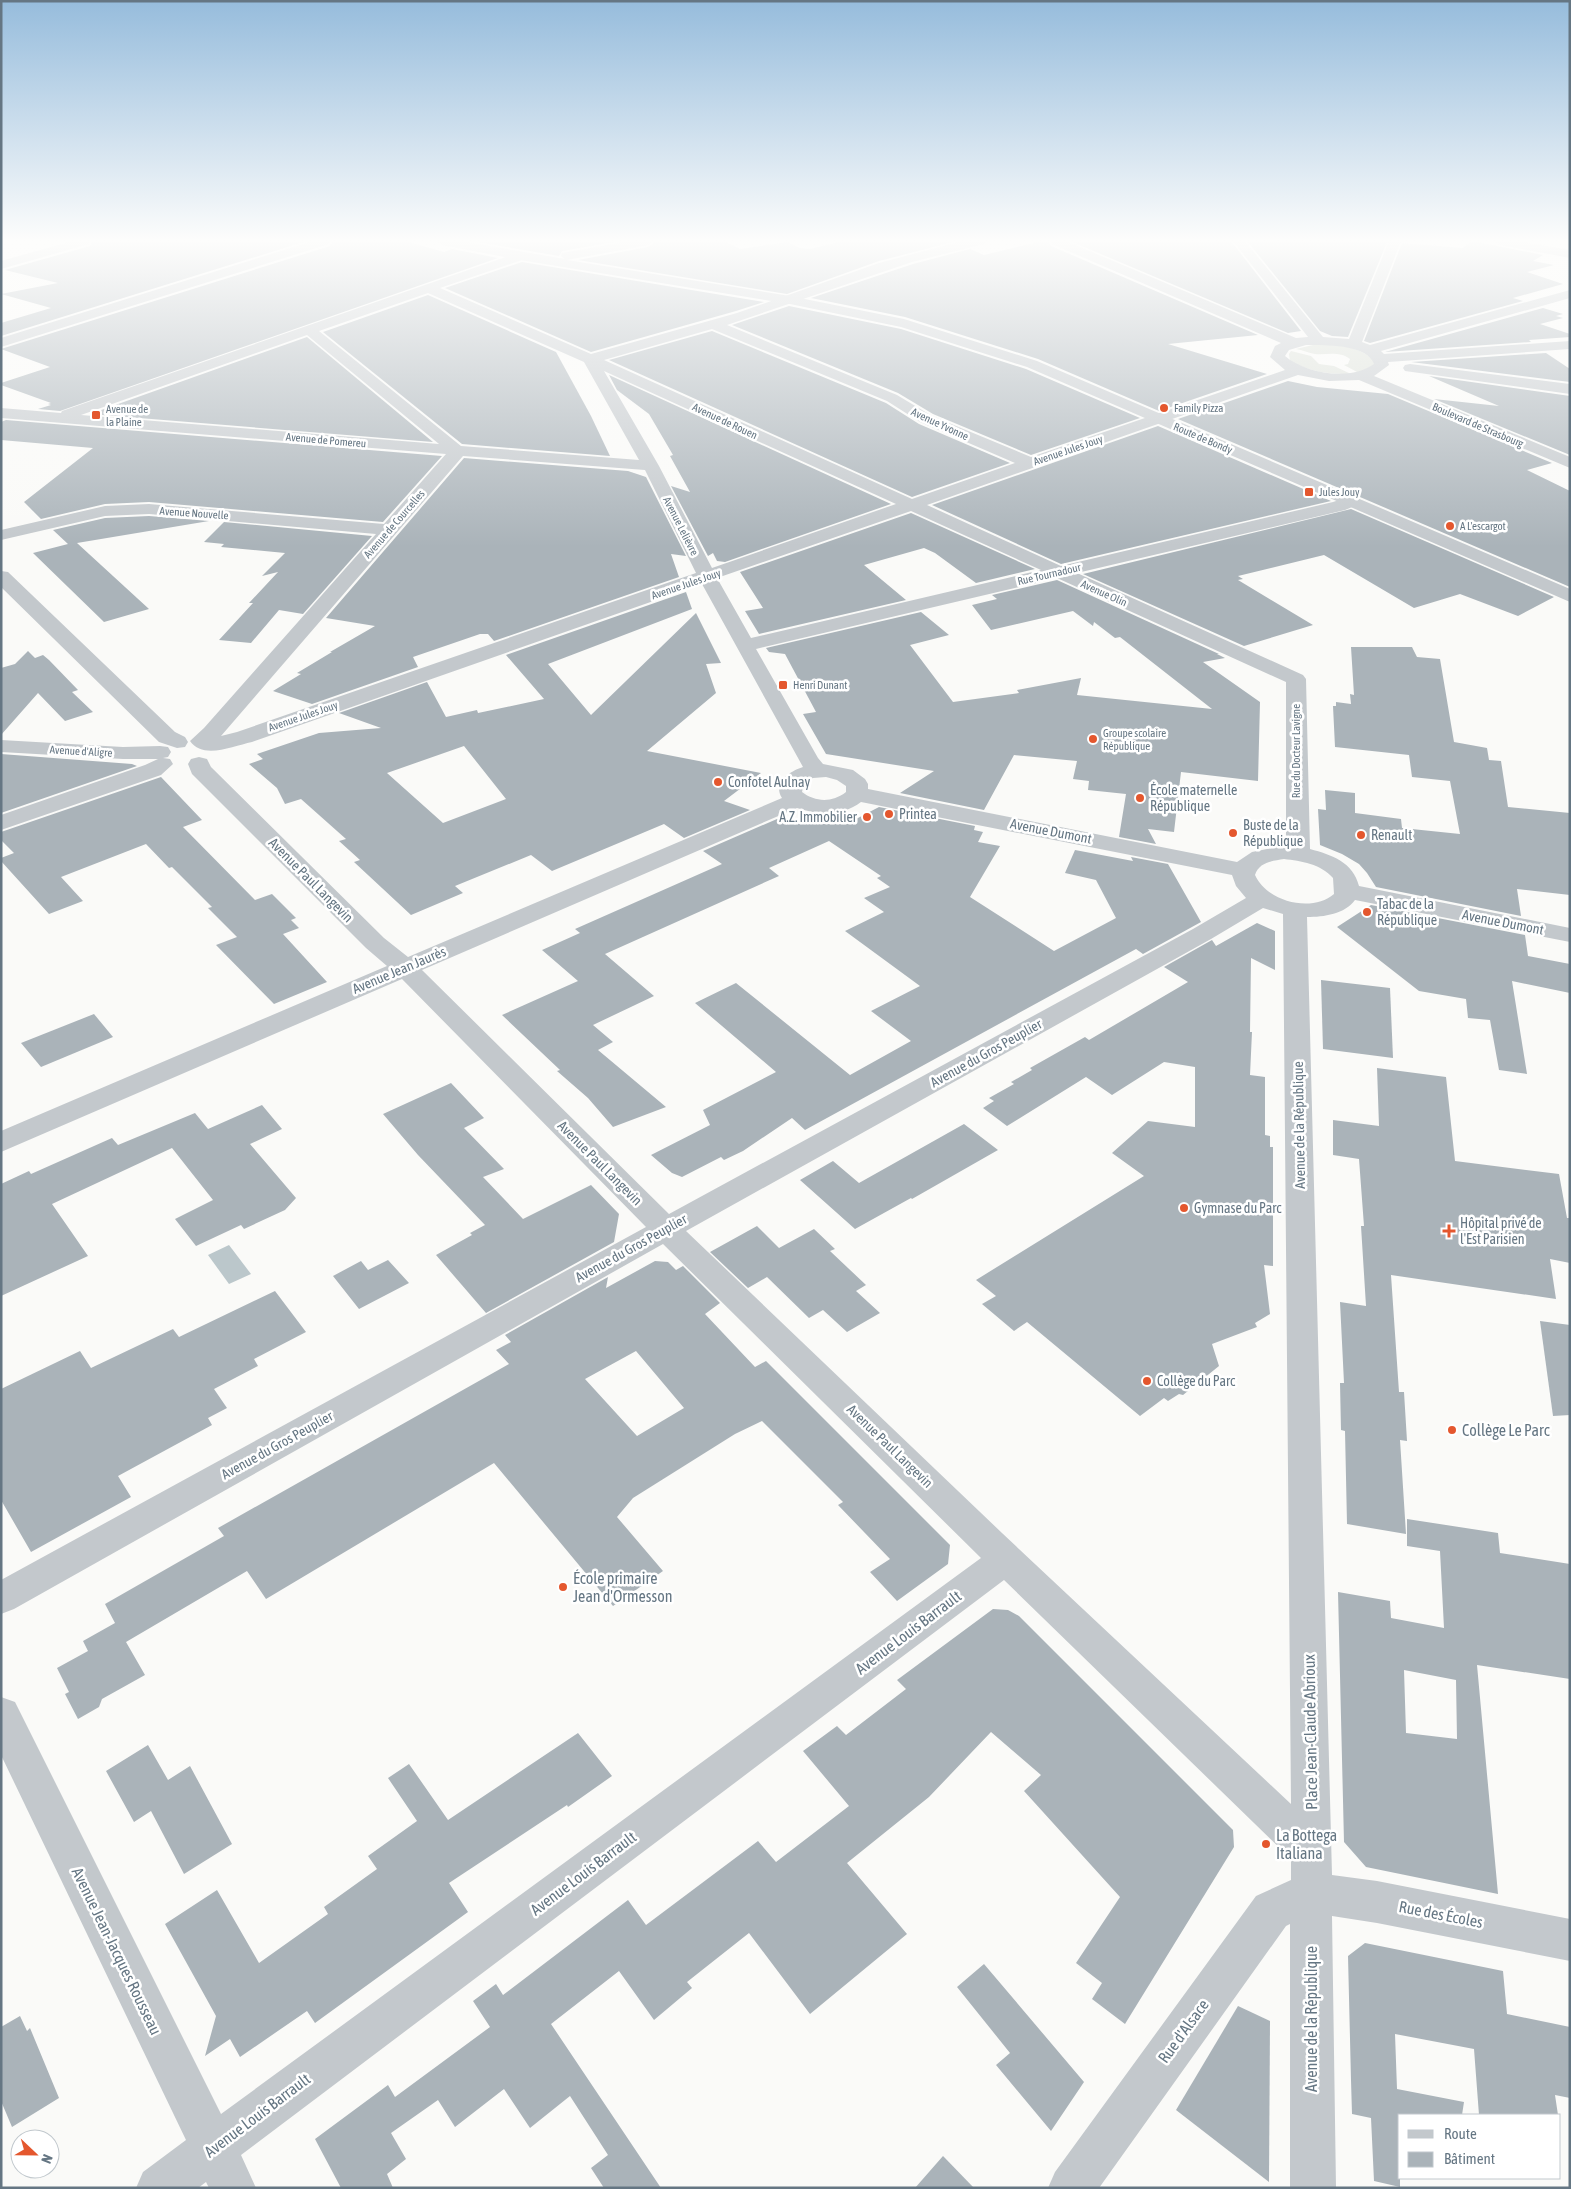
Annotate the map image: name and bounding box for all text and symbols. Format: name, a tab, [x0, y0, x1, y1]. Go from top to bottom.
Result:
street label: Boulevard de Strasbourg	[1431, 400, 1526, 450]
street label: Avenue de Rouen	[691, 401, 759, 441]
marker: Family Pizza	[1158, 402, 1170, 414]
place label: Family Pizza	[1174, 402, 1223, 414]
place label: Avenue de la Plaine	[106, 403, 148, 428]
street label: Avenue Yvonne	[909, 406, 971, 442]
marker: Avenue de la Plaine	[90, 409, 102, 421]
street label: Route de Bondy	[1172, 420, 1235, 456]
street label: Avenue de Pomereu	[285, 431, 367, 449]
street label: Avenue Jules Jouy	[1032, 432, 1105, 467]
marker: Jules Jouy	[1303, 486, 1315, 498]
place label: Jules Jouy	[1319, 486, 1360, 498]
street label: Avenue de Courcelles	[361, 488, 427, 560]
street label: Avenue Lelièvre	[661, 495, 701, 557]
street label: Avenue Nouvelle	[159, 505, 229, 521]
marker: A L'escargot	[1444, 520, 1456, 532]
place label: A L'escargot	[1460, 520, 1506, 532]
street label: Rue Tournadour	[1016, 561, 1083, 587]
street label: Avenue Jules Jouy	[650, 566, 723, 601]
street label: Avenue Olin	[1079, 578, 1129, 608]
marker: Henri Dunant	[777, 679, 789, 691]
place label: Henri Dunant	[793, 679, 847, 691]
street label: Avenue Jules Jouy	[267, 698, 340, 733]
street label: Rue du Docteur Lavigne	[1290, 704, 1302, 798]
place label: Groupe scolaire République	[1103, 727, 1166, 752]
marker: Groupe scolaire République	[1087, 733, 1099, 745]
street label: Avenue d'Aligre	[49, 743, 113, 759]
place label: Confotel Aulnay	[728, 774, 811, 790]
marker: Confotel Aulnay	[712, 776, 724, 788]
place label: École maternelle République	[1150, 782, 1237, 814]
marker: École maternelle République	[1134, 792, 1146, 804]
place label: Printea	[899, 806, 937, 822]
marker: Printea	[883, 808, 895, 820]
place label: A.Z. Immobilier	[779, 809, 858, 825]
marker: A.Z. Immobilier	[861, 811, 873, 823]
street label: Avenue Dumont	[1009, 815, 1093, 847]
place label: Buste de la République	[1243, 817, 1303, 849]
marker: Buste de la République	[1227, 827, 1239, 839]
place label: Renault	[1371, 827, 1412, 843]
marker: Renault	[1355, 829, 1367, 841]
street label: Avenue Paul Langevin	[266, 835, 356, 925]
place label: Tabac de la République	[1377, 896, 1437, 928]
marker: Tabac de la République	[1361, 906, 1373, 918]
street label: Avenue Dumont	[1461, 906, 1545, 938]
street label: Avenue Jean Jaurès	[350, 943, 448, 997]
street label: Avenue du Gros Peuplier	[928, 1015, 1045, 1090]
street label: Avenue de la République	[1290, 1061, 1308, 1189]
street label: Avenue Paul Langevin	[555, 1118, 645, 1208]
place label: Gymnase du Parc	[1194, 1200, 1282, 1216]
marker: Gymnase du Parc	[1178, 1202, 1190, 1214]
street label: Avenue du Gros Peuplier	[573, 1210, 690, 1285]
place label: Hôpital privé de l'Est Parisien	[1460, 1215, 1542, 1247]
marker: Hôpital privé de l'Est Parisien	[1442, 1224, 1456, 1238]
place label: Collège du Parc	[1157, 1373, 1236, 1389]
marker: Collège du Parc	[1141, 1375, 1153, 1387]
street label: Avenue Paul Langevin	[844, 1401, 936, 1491]
street label: Avenue du Gros Peuplier	[219, 1407, 336, 1482]
place label: Collège Le Parc	[1462, 1421, 1550, 1440]
marker: Collège Le Parc	[1446, 1424, 1458, 1436]
place label: École primaire Jean d'Ormesson	[573, 1569, 672, 1605]
marker: École primaire Jean d'Ormesson	[557, 1581, 569, 1593]
street label: Avenue Louis Barrault	[852, 1586, 965, 1678]
street label: Place Jean-Claude Abrioux	[1300, 1653, 1320, 1810]
place label: La Bottega Italiana	[1276, 1826, 1337, 1862]
street label: Avenue Louis Barrault	[527, 1827, 640, 1919]
marker: La Bottega Italiana	[1260, 1838, 1272, 1850]
street label: Avenue Jean-Jacques Rousseau	[68, 1864, 165, 2038]
street label: Rue des Écoles	[1398, 1897, 1485, 1931]
street label: Avenue de la République	[1302, 1946, 1321, 2092]
street label: Rue d'Alsace	[1154, 1996, 1212, 2066]
street label: Avenue Louis Barrault	[201, 2069, 314, 2161]
legend	[1398, 2114, 1561, 2179]
text: Route	[1444, 2125, 1477, 2142]
north arrow	[10, 2129, 60, 2179]
text: Bâtiment	[1444, 2150, 1495, 2167]
text: N	[38, 2152, 56, 2166]

